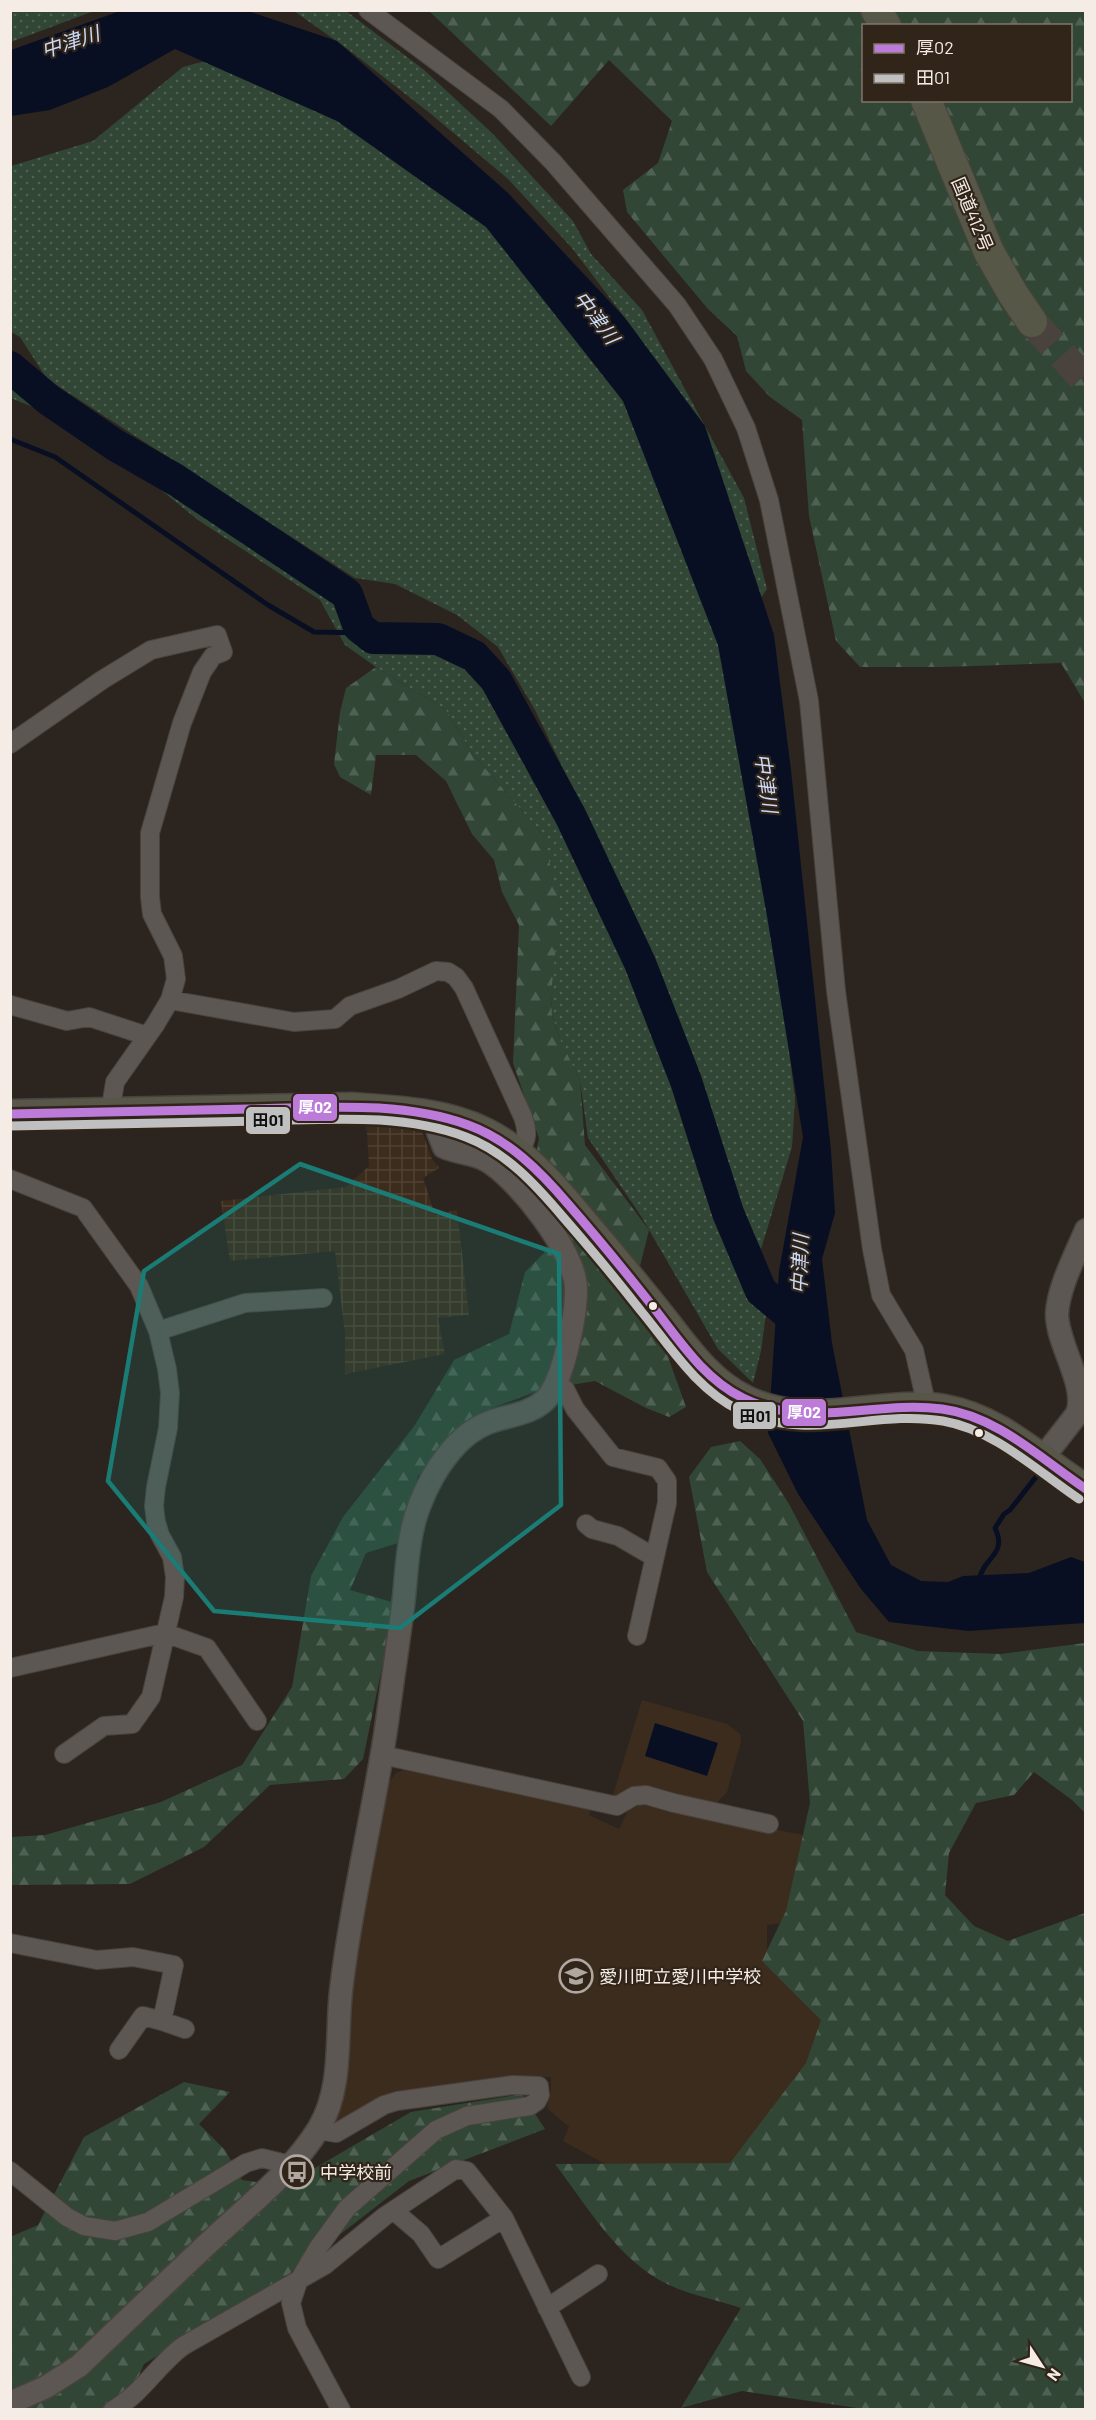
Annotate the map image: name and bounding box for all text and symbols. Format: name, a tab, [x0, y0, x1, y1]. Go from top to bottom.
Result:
water label: 中津川	[38, 20, 104, 62]
legend	[862, 24, 1072, 102]
text: 厚02	[916, 36, 954, 58]
text: 田01	[916, 66, 950, 88]
street label: 国道412号	[948, 174, 998, 254]
water label: 中津川	[569, 286, 626, 350]
water label: 中津川	[751, 752, 783, 816]
line badge: 厚02	[292, 1093, 338, 1122]
text: 厚02	[298, 1097, 332, 1116]
line badge: 田01	[245, 1106, 291, 1135]
text: 田01	[253, 1110, 283, 1129]
water label: 中津川	[786, 1232, 812, 1294]
unlabelled marker	[647, 1300, 659, 1312]
line badge: 厚02	[781, 1398, 827, 1427]
line badge: 田01	[732, 1401, 777, 1430]
text: 厚02	[787, 1402, 821, 1421]
text: 田01	[740, 1406, 770, 1425]
unlabelled marker	[973, 1427, 985, 1439]
school or university icon: 愛川町立愛川中学校	[558, 1958, 594, 1994]
place label: 愛川町立愛川中学校	[599, 1965, 761, 1987]
bus stop icon: 中学校前	[279, 2154, 315, 2190]
place label: 中学校前	[320, 2161, 392, 2183]
north arrow	[1012, 2336, 1072, 2396]
text: N	[1044, 2365, 1065, 2385]

